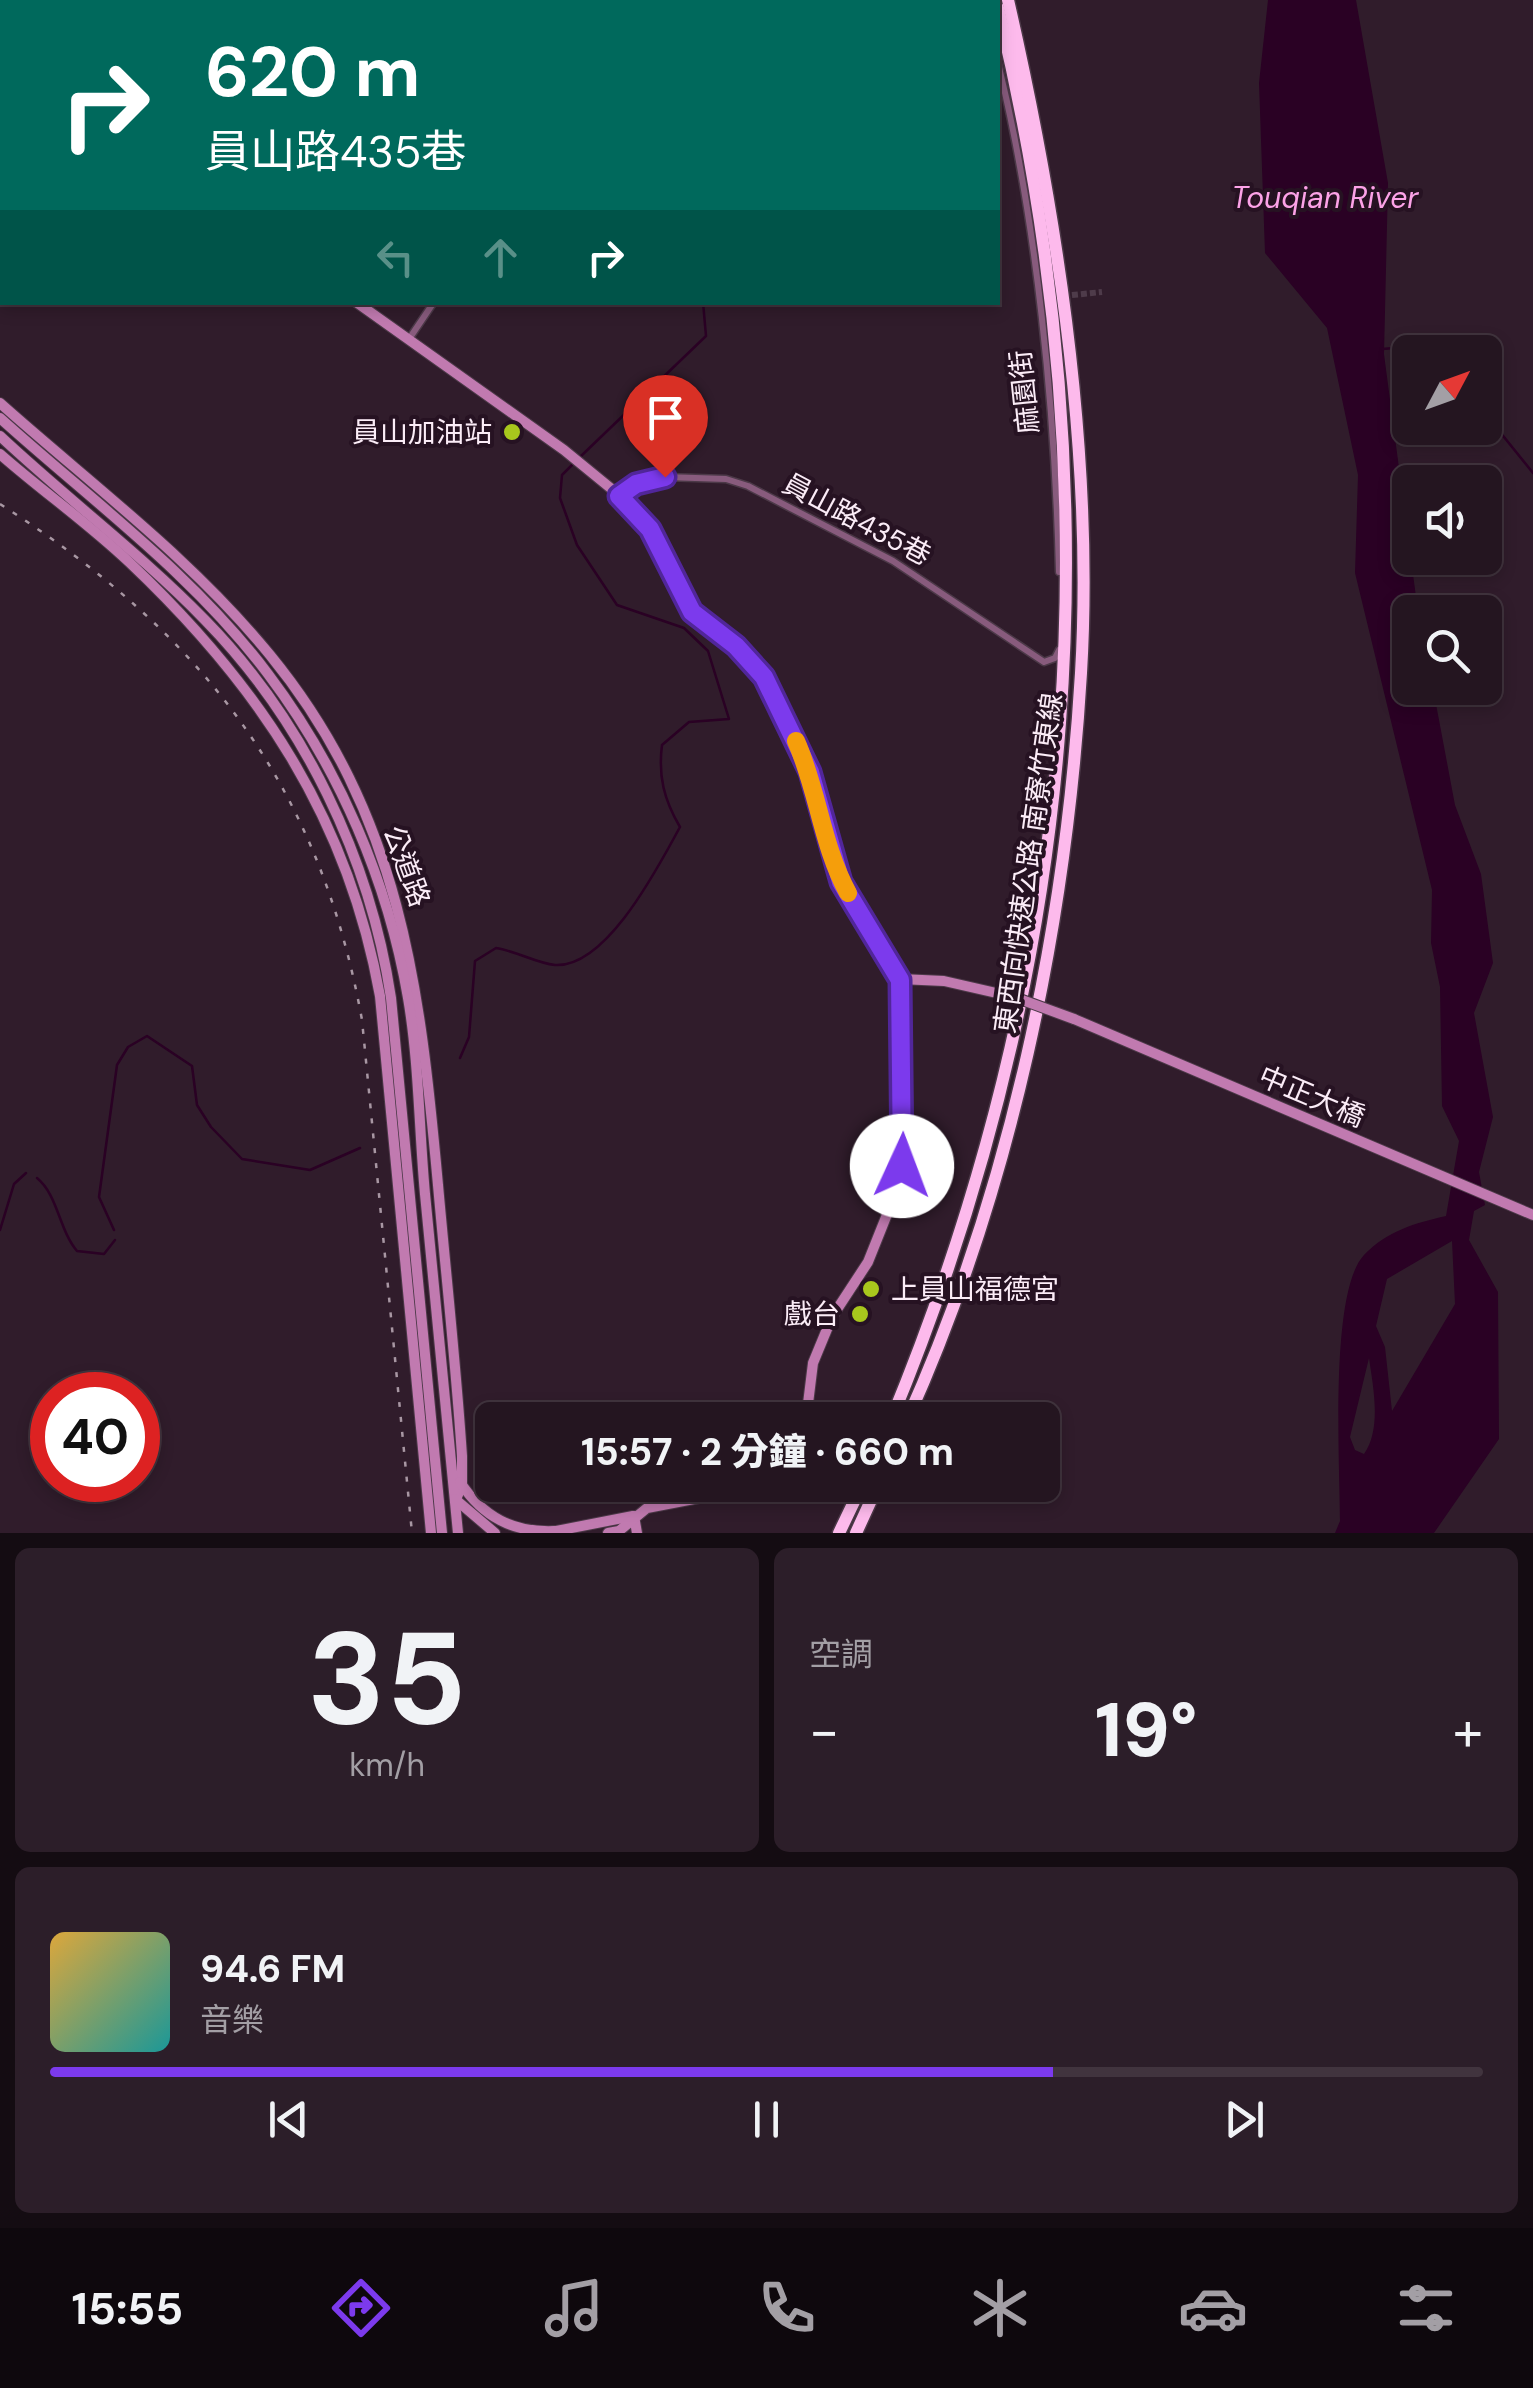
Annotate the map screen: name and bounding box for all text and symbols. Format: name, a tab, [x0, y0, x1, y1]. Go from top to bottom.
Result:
text: 620 m	[205, 27, 420, 118]
icon: right	[40, 40, 170, 170]
text: 員山路435巷	[205, 122, 466, 181]
water label: Touqian River	[1232, 178, 1419, 217]
icon: left	[368, 230, 423, 285]
icon: ahead	[473, 230, 528, 285]
icon: right	[578, 230, 633, 285]
north arrow	[1392, 335, 1502, 445]
map controls	[1392, 335, 1502, 705]
street label: 麻園街	[1002, 348, 1047, 436]
pin	[623, 375, 708, 478]
icon: arrive	[638, 390, 693, 445]
place label: 員山加油站	[352, 414, 492, 451]
marker: 員山加油站	[501, 421, 523, 443]
street label: 員山路435巷	[776, 465, 937, 574]
button: sound	[1392, 465, 1502, 575]
button: search	[1392, 595, 1502, 705]
street label: 東西向快速公路 南寮竹東線	[986, 690, 1071, 1036]
street label: 公道路	[375, 820, 438, 912]
street label: 中正大橋	[1253, 1058, 1371, 1135]
position arrow	[850, 1114, 954, 1218]
place label: 上員山福德宮	[891, 1271, 1059, 1308]
marker: 上員山福德宮	[860, 1278, 882, 1300]
place label: 戲台	[784, 1296, 840, 1333]
marker: 戲台	[849, 1303, 871, 1325]
speed limit sign: 40	[30, 1372, 160, 1502]
text: 15:57 · 2 分鐘 · 660 m	[581, 1427, 954, 1477]
text: 35	[307, 1594, 467, 1763]
text: 空調	[809, 1633, 873, 1675]
text: 19°	[1095, 1682, 1197, 1779]
text: −	[809, 1695, 839, 1767]
text: +	[1453, 1695, 1483, 1767]
text: km/h	[349, 1744, 425, 1786]
text: 94.6 FM	[200, 1944, 345, 1994]
text: 音樂	[200, 1999, 264, 2041]
icon: previous	[261, 2092, 316, 2147]
icon: pause	[739, 2092, 794, 2147]
icon: next	[1217, 2092, 1272, 2147]
icon: directions	[326, 2273, 396, 2343]
icon: music	[539, 2273, 609, 2343]
icon: phone	[752, 2273, 822, 2343]
icon: climate	[965, 2273, 1035, 2343]
icon: car	[1178, 2273, 1248, 2343]
icon: filters	[1391, 2273, 1461, 2343]
text: 15:55	[72, 2279, 183, 2338]

